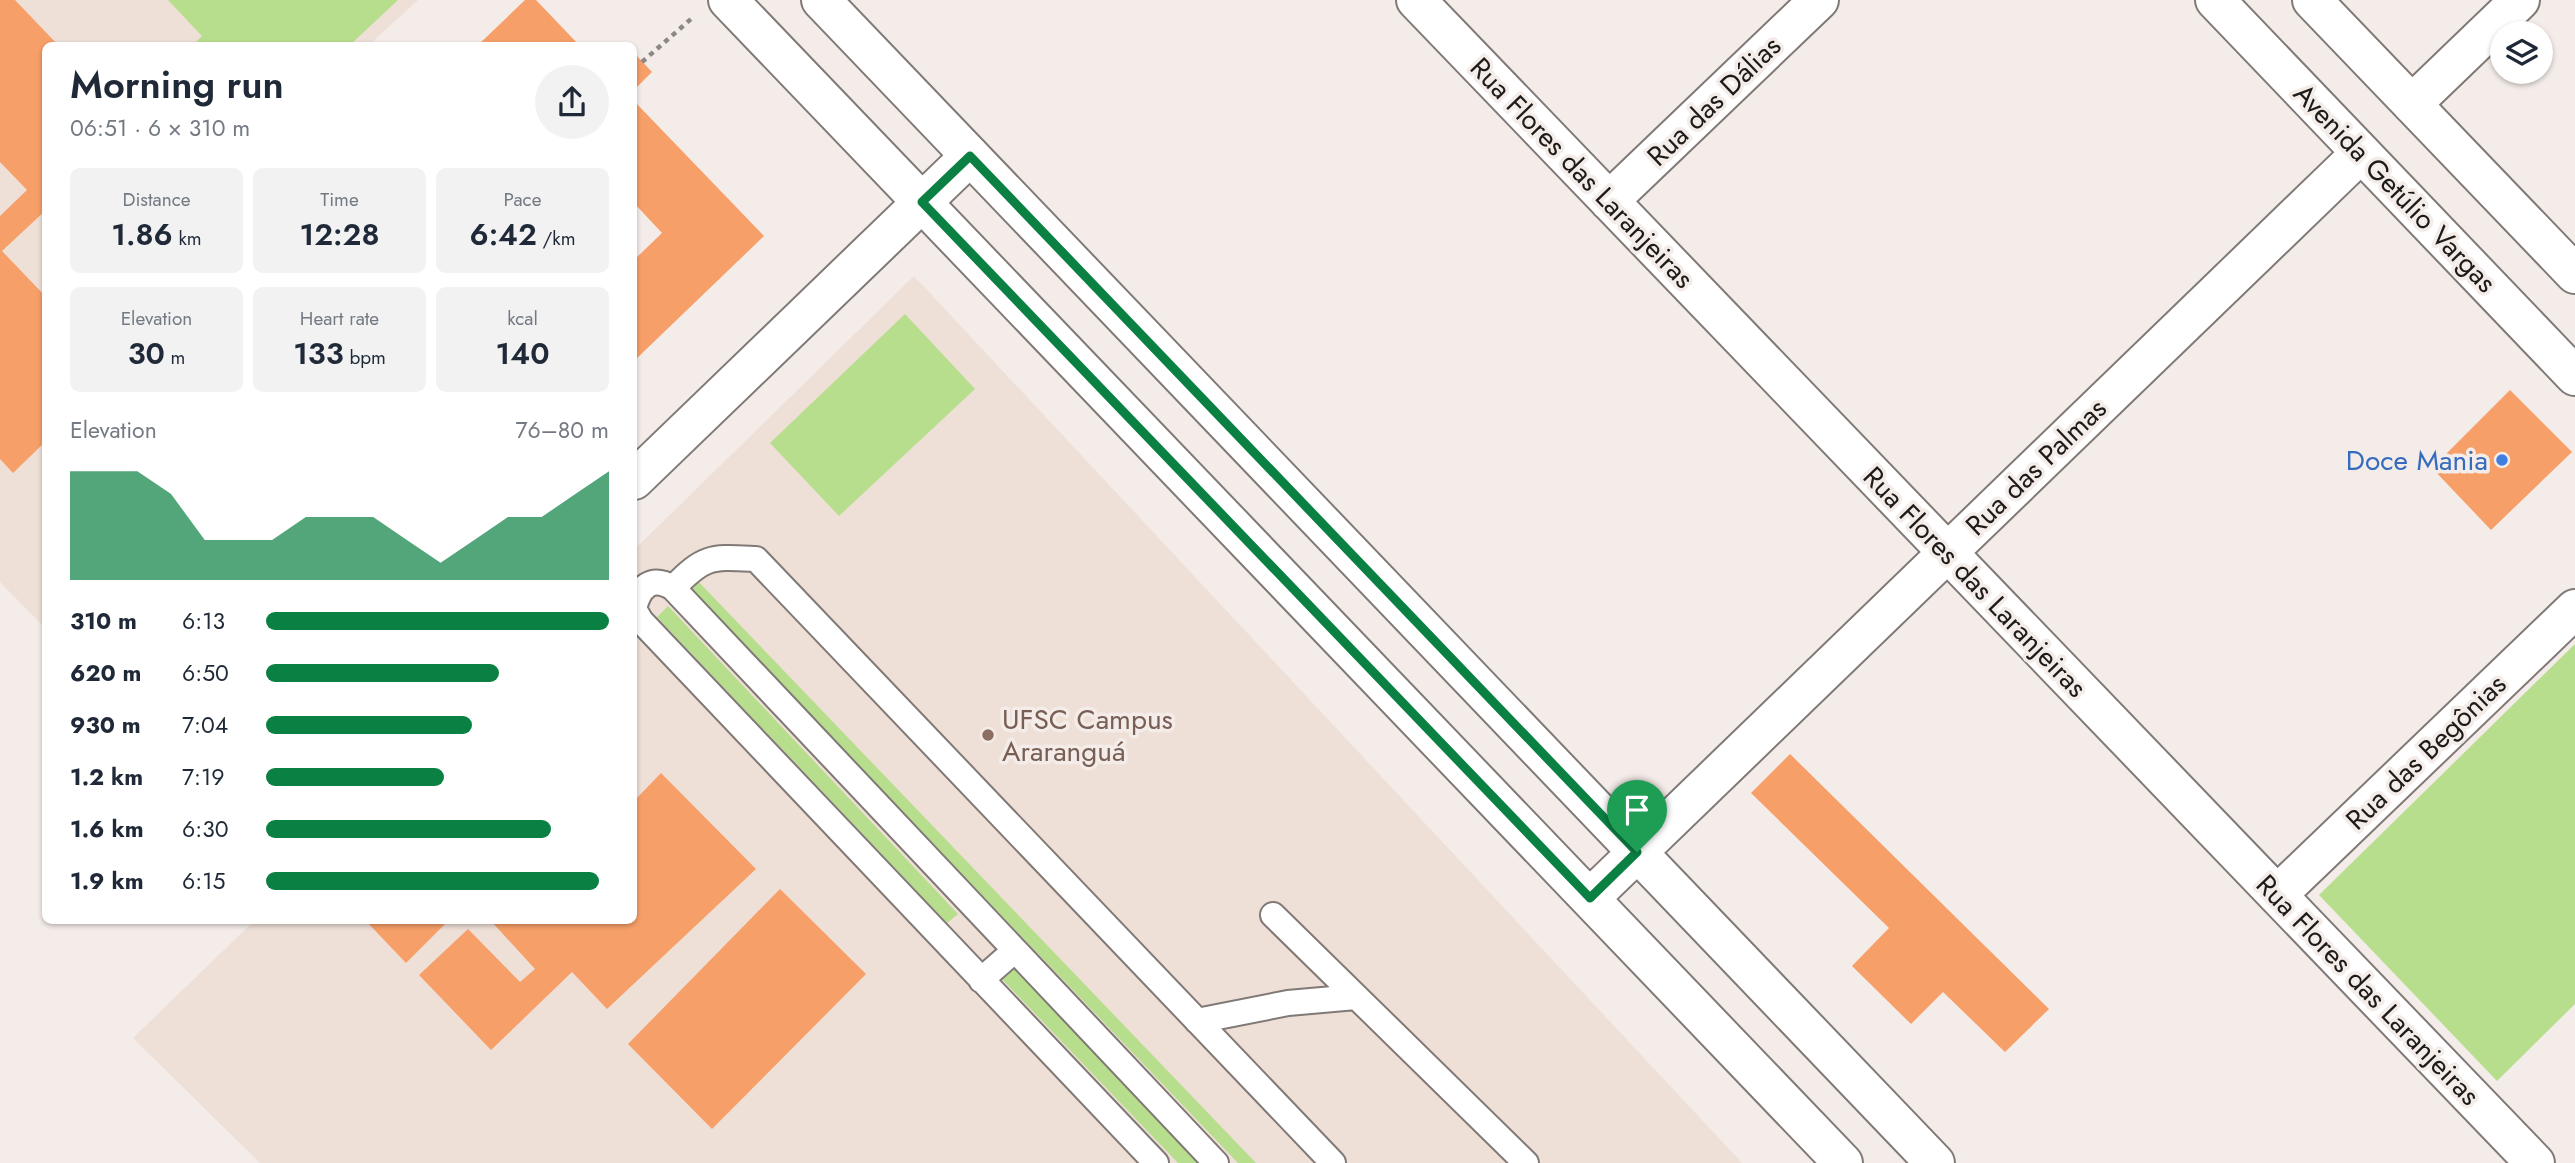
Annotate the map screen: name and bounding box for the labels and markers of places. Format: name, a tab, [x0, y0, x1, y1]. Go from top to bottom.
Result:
place label: Doce Mania	[2346, 440, 2488, 481]
marker: Doce Mania	[2494, 452, 2510, 468]
place label: UFSC Campus Araranguá	[1002, 699, 1173, 772]
marker: UFSC Campus Araranguá	[980, 727, 996, 743]
pin	[1607, 780, 1667, 852]

